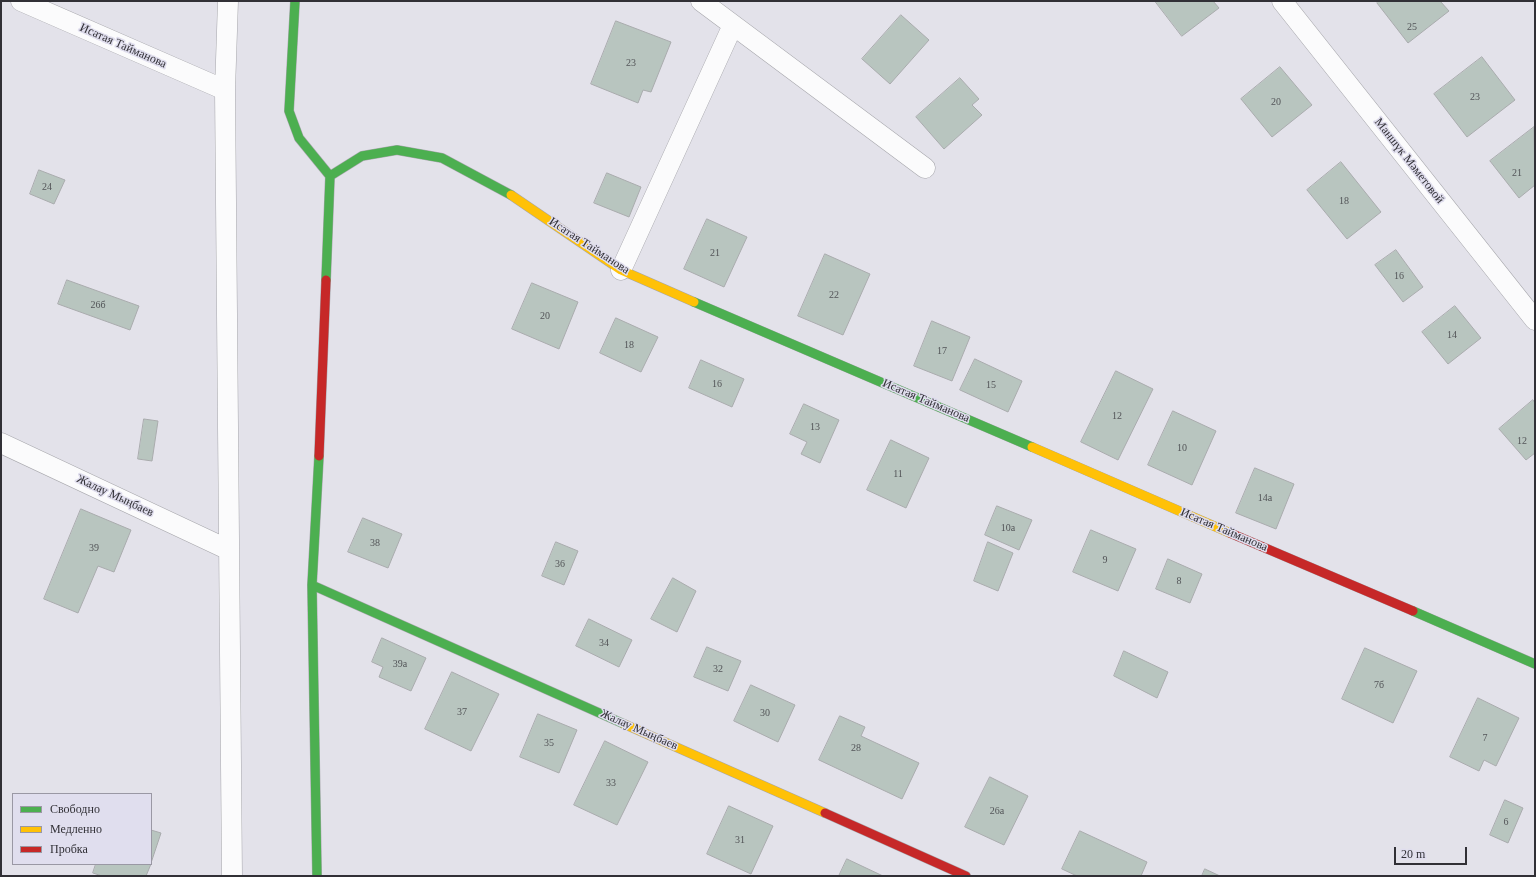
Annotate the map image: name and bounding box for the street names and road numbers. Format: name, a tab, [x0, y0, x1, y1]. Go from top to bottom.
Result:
street label: Исатая Тайманова	[77, 20, 169, 72]
street label: Маншүк Мәметовой	[1371, 115, 1447, 207]
street label: Исатая Тайманова	[546, 215, 632, 277]
street label: Исатая Тайманова	[880, 376, 972, 426]
street label: Жалау Мыңбаев	[74, 472, 156, 520]
street label: Исатая Тайманова	[1178, 505, 1270, 555]
street label: Жалау Мыңбаев	[598, 707, 680, 753]

